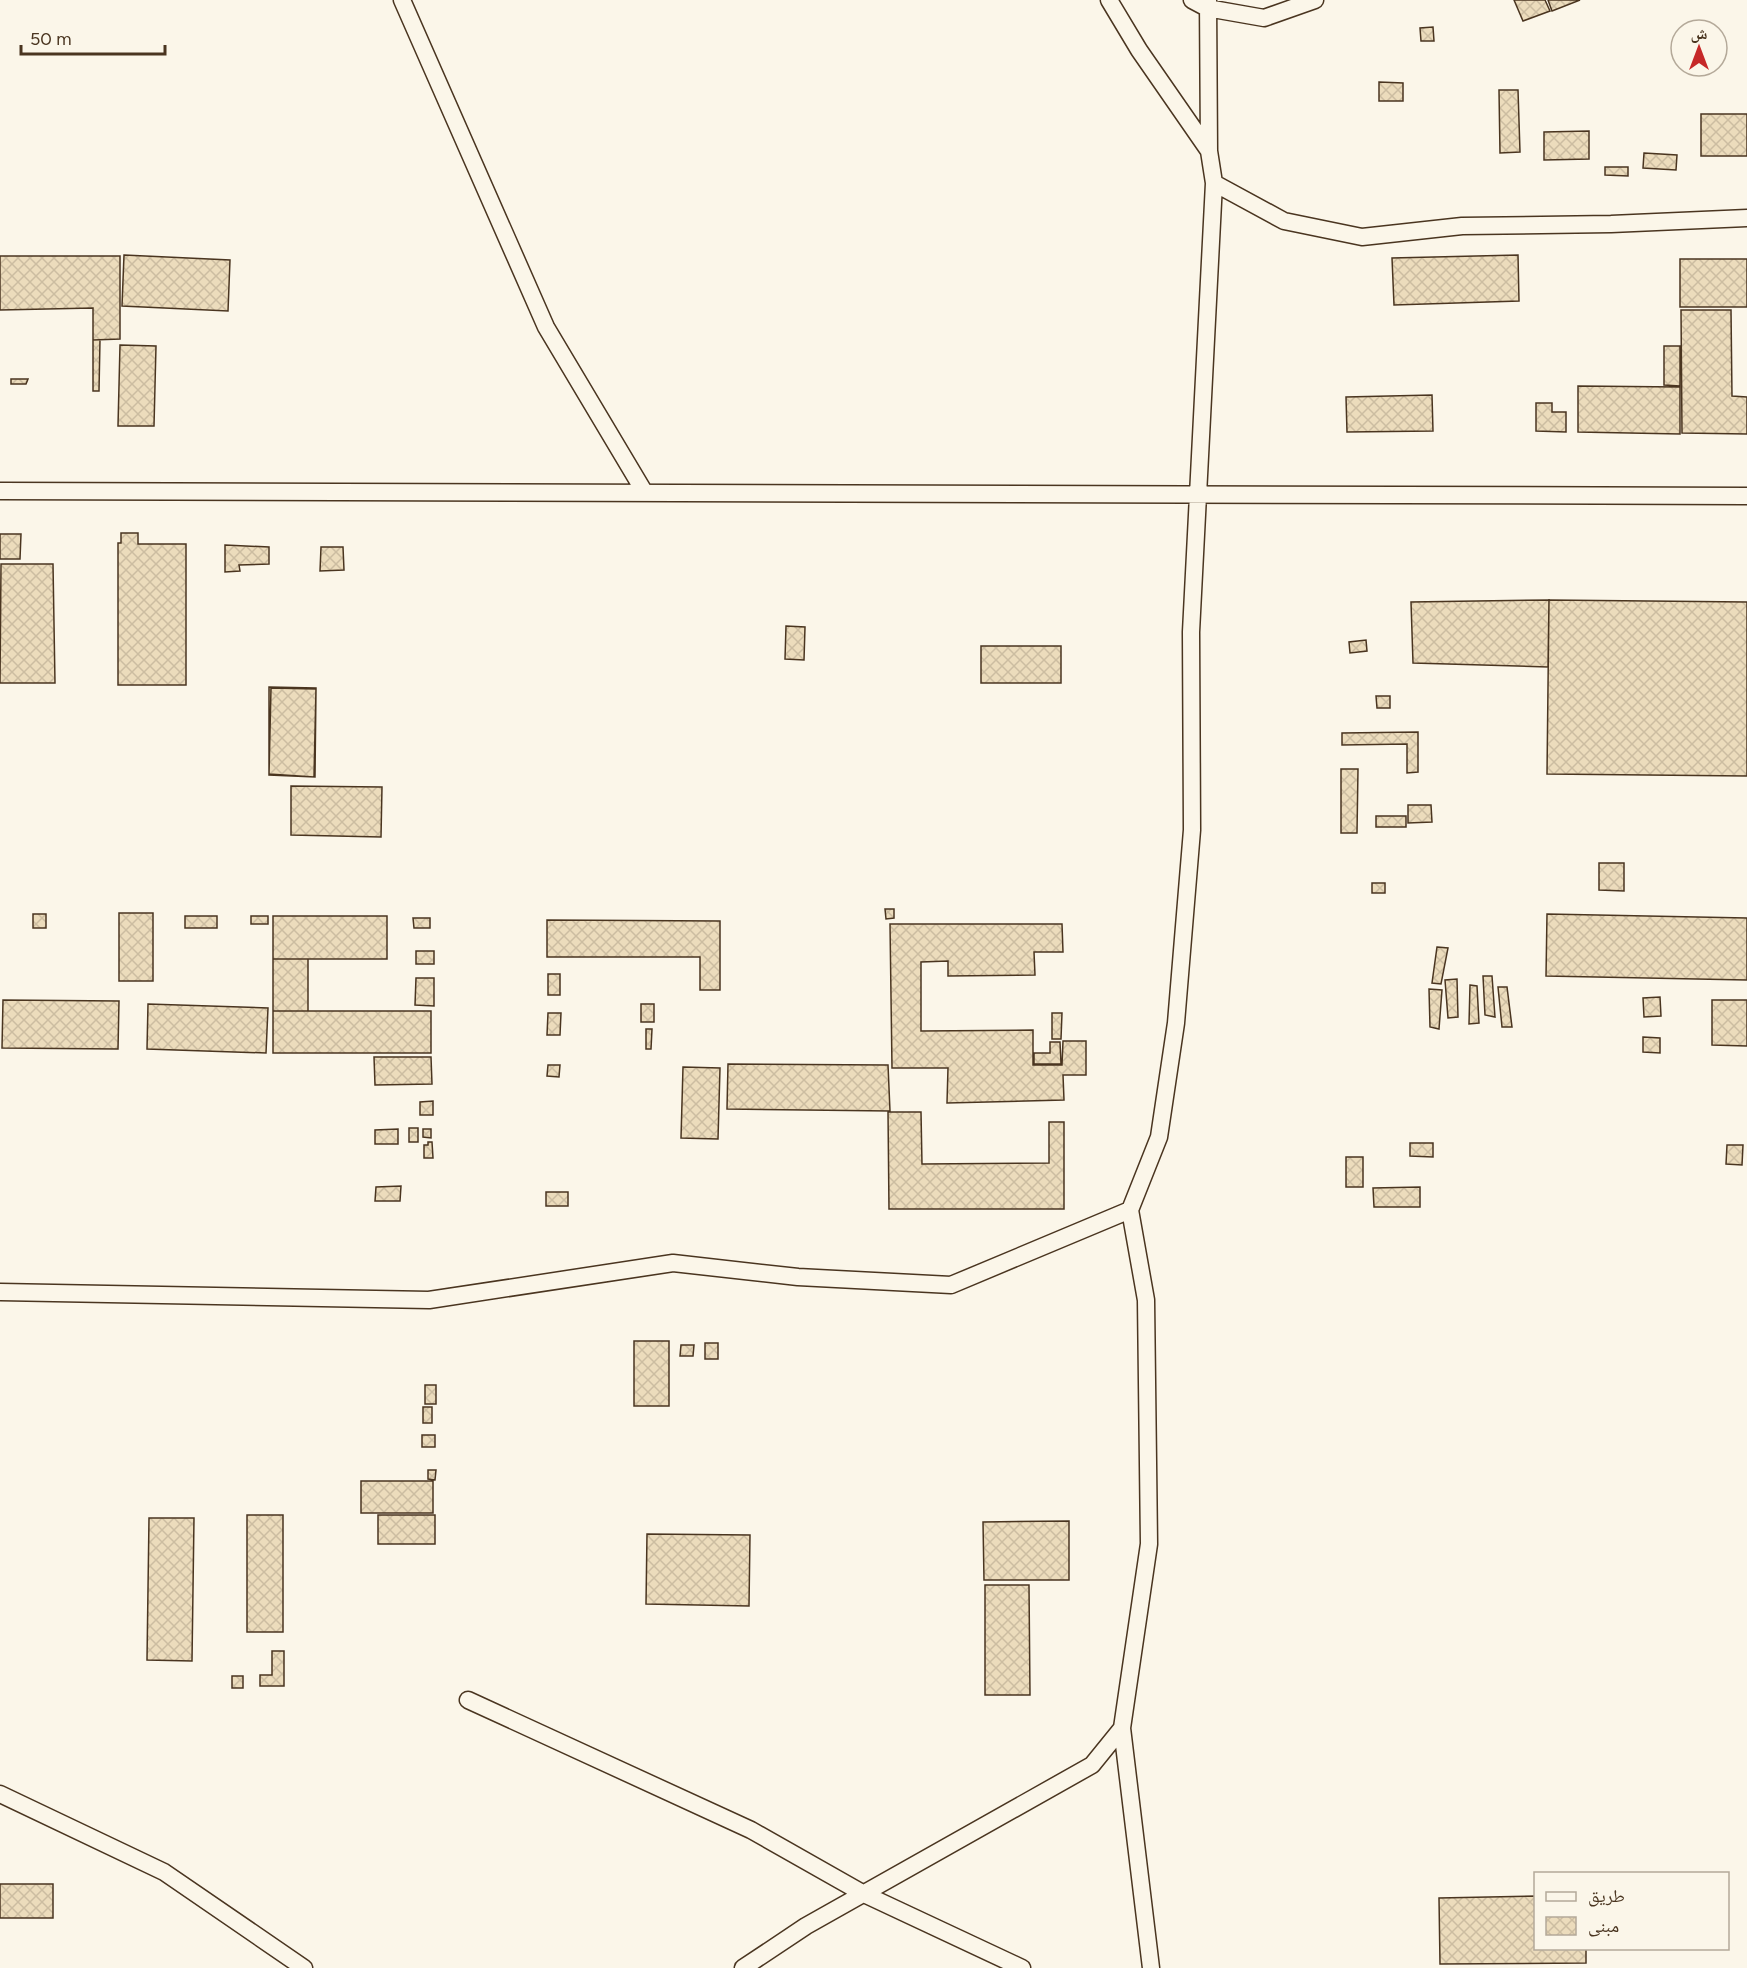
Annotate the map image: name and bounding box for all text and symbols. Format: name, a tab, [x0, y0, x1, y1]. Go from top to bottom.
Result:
scale bar	[21, 18, 165, 56]
north arrow	[1669, 18, 1729, 78]
text: ش	[1691, 24, 1708, 43]
text: 50 m	[30, 28, 72, 50]
legend	[1534, 1872, 1729, 1950]
text: طريق	[1588, 1885, 1625, 1907]
text: مبنى	[1588, 1915, 1619, 1937]

